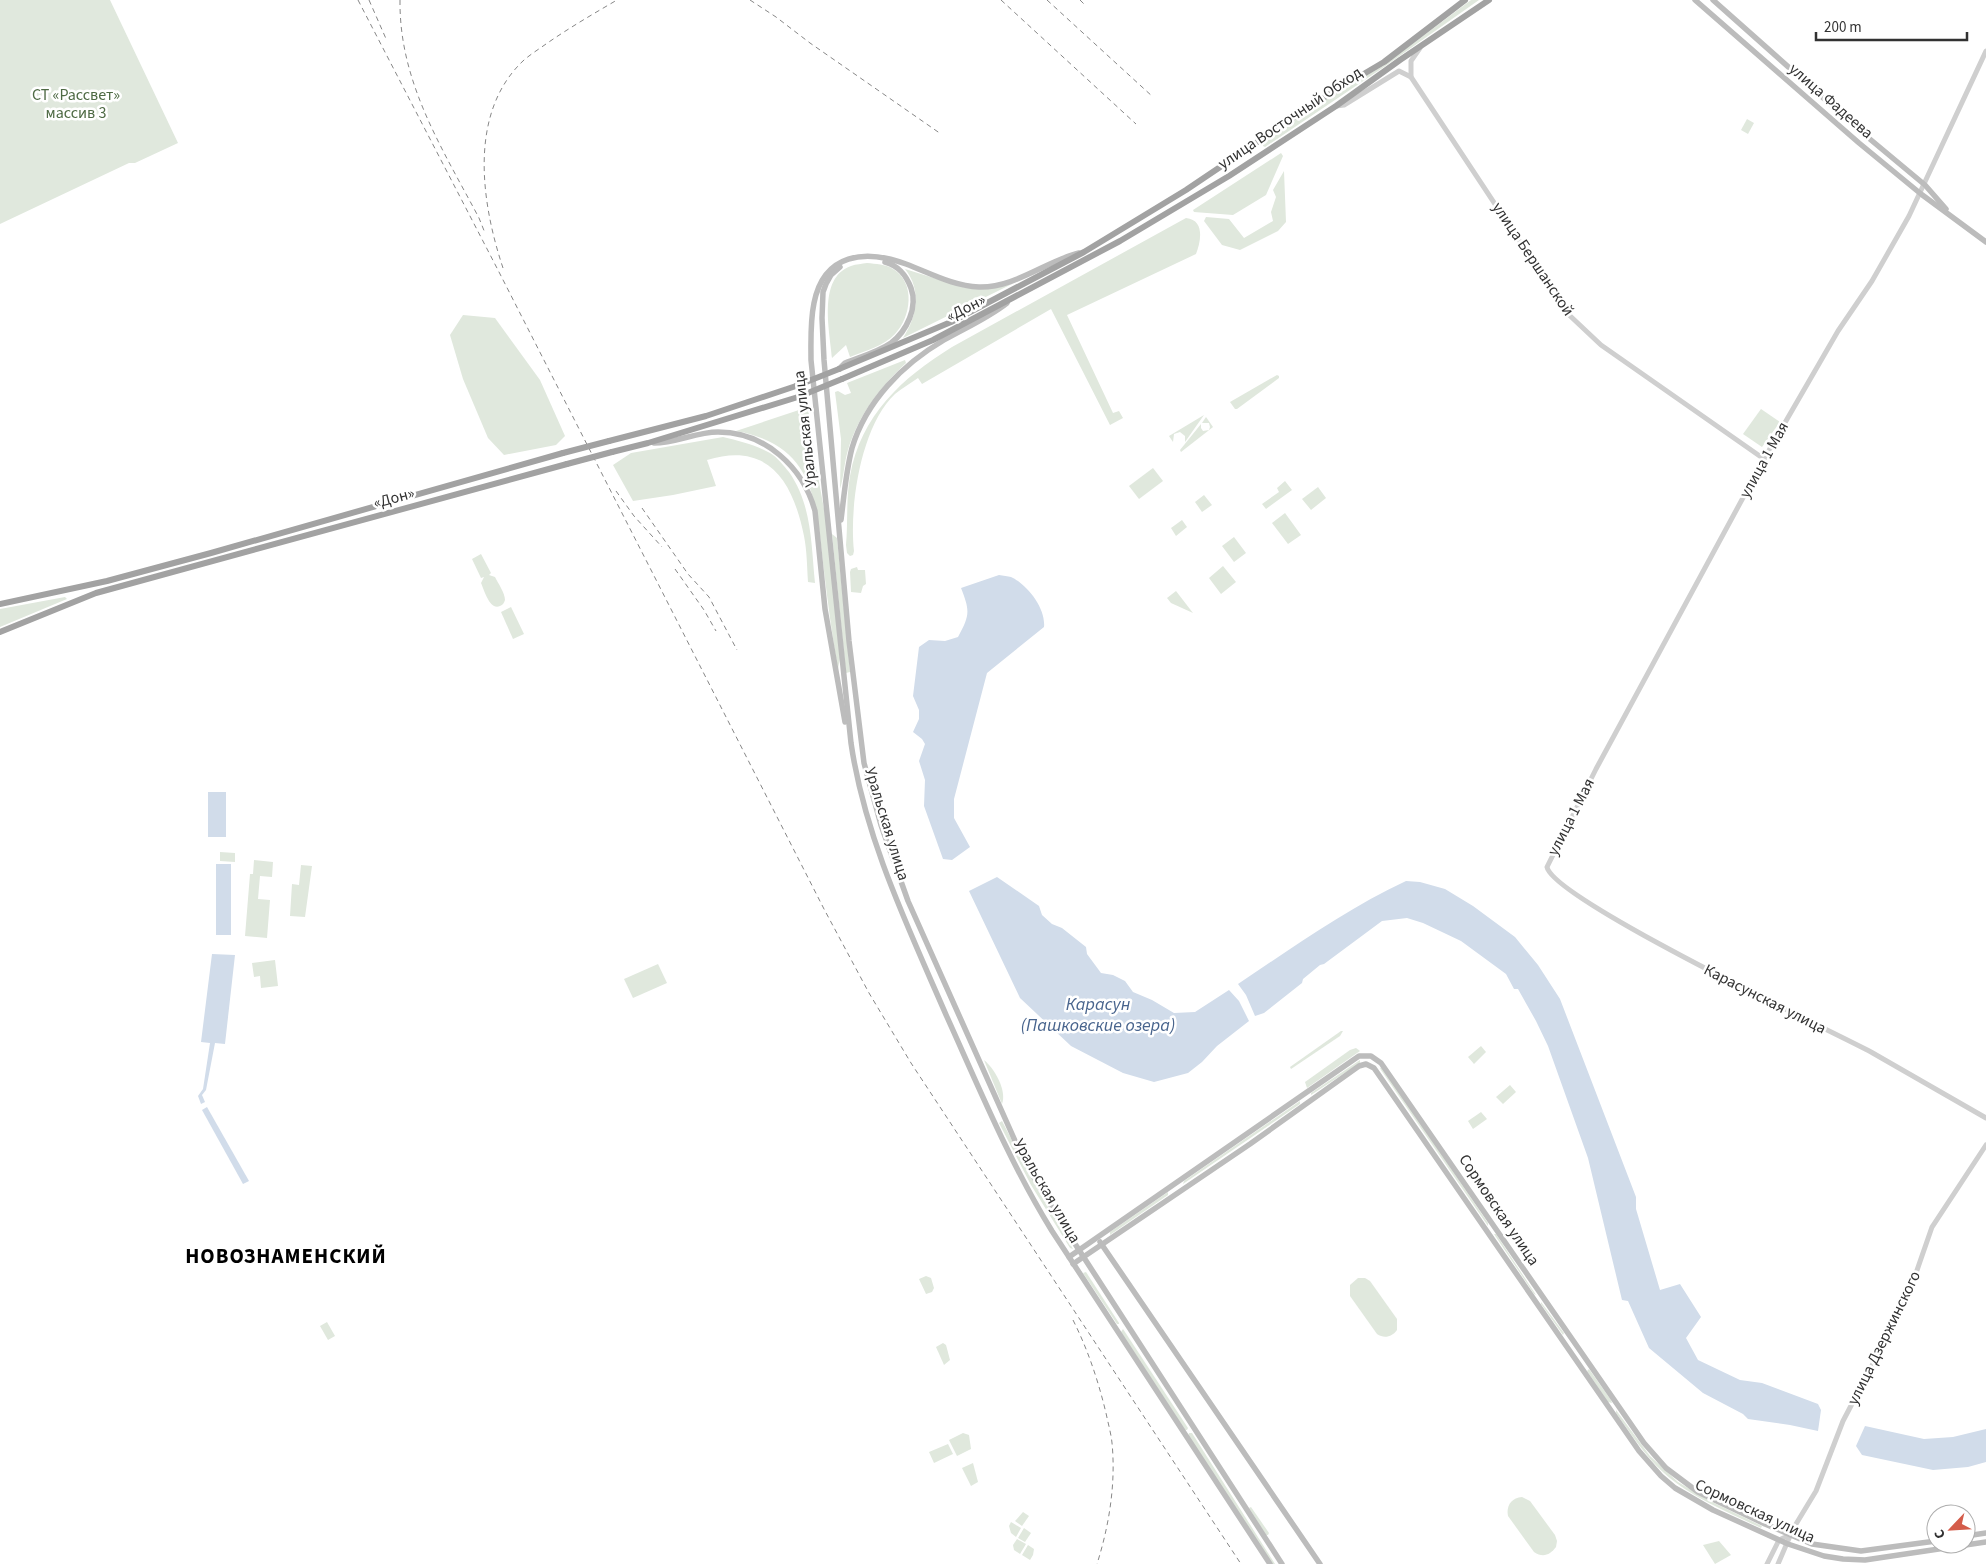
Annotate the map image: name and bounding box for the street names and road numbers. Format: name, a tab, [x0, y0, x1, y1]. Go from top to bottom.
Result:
street label: улица Фадеева	[1784, 58, 1878, 144]
street label: улица Восточный Обход	[1214, 61, 1367, 175]
street label: улица Бершанской	[1487, 198, 1579, 320]
street label: «Дон»	[942, 289, 990, 327]
street label: Уральская улица	[788, 370, 822, 488]
street label: улица 1 Мая	[1734, 418, 1794, 502]
street label: «Дон»	[371, 482, 417, 514]
street label: Уральская улица	[859, 765, 915, 883]
street label: улица 1 Мая	[1542, 774, 1600, 860]
street label: Карасунская улица	[1700, 959, 1830, 1039]
street label: Уральская улица	[1008, 1135, 1086, 1247]
street label: Сормовская улица	[1453, 1150, 1545, 1270]
street label: улица Дзержинского	[1842, 1267, 1926, 1409]
street label: Сормовская улица	[1691, 1474, 1819, 1548]

